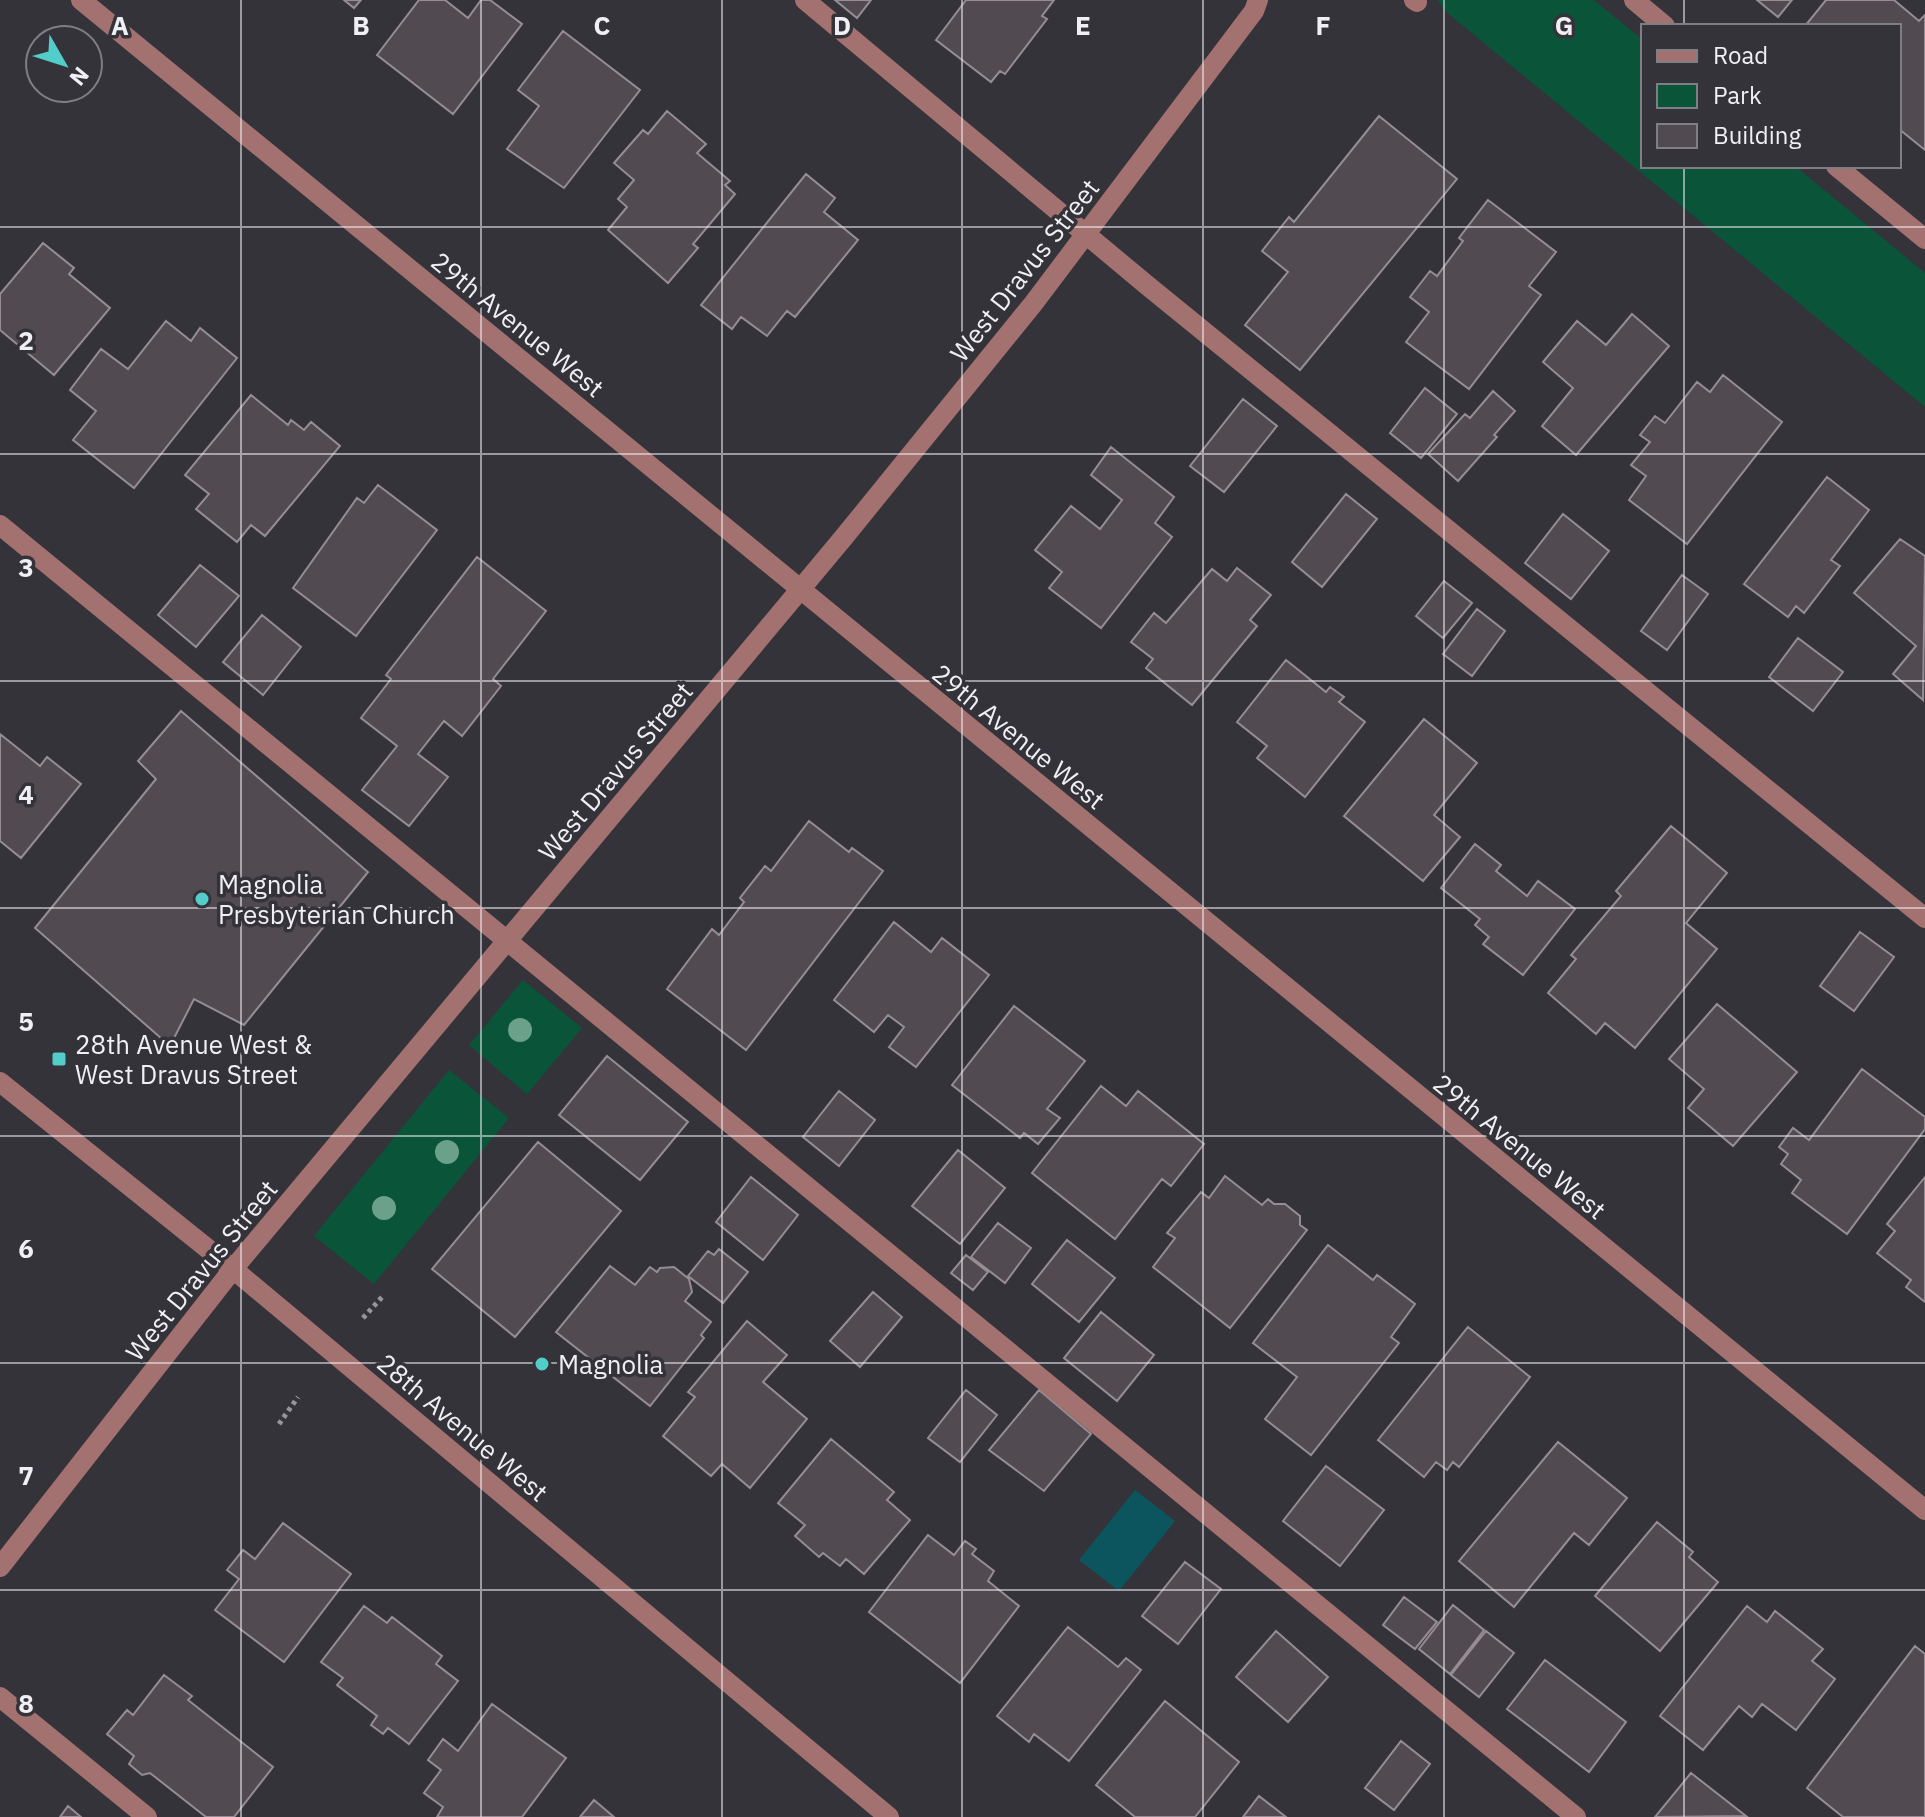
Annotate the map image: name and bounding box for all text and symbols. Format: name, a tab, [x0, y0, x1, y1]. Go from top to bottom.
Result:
text: A	[111, 8, 129, 42]
text: B	[352, 8, 370, 42]
text: C	[594, 8, 611, 42]
text: D	[833, 8, 851, 42]
text: E	[1075, 8, 1091, 42]
text: F	[1315, 8, 1331, 42]
text: G	[1555, 8, 1573, 42]
north arrow	[24, 24, 104, 104]
legend	[1641, 24, 1901, 168]
text: Road	[1713, 39, 1768, 71]
text: N	[64, 62, 96, 92]
text: Park	[1713, 79, 1762, 111]
text: Building	[1713, 119, 1801, 151]
street label: West Dravus Street	[942, 172, 1106, 368]
street label: 29th Avenue West	[425, 244, 611, 404]
text: 2	[18, 323, 34, 357]
text: 3	[18, 550, 34, 584]
street label: 29th Avenue West	[926, 656, 1112, 816]
street label: West Dravus Street	[530, 675, 700, 867]
text: 4	[18, 777, 34, 811]
place label: Magnolia Presbyterian Church	[218, 867, 455, 931]
marker: Magnolia Presbyterian Church	[193, 890, 211, 908]
text: 5	[18, 1004, 34, 1038]
place label: 28th Avenue West & West Dravus Street	[75, 1027, 312, 1091]
marker: 28th Avenue West & West Dravus Street	[50, 1050, 68, 1068]
street label: 29th Avenue West	[1427, 1066, 1613, 1226]
street label: West Dravus Street	[118, 1173, 284, 1367]
text: 6	[18, 1231, 34, 1265]
street label: 28th Avenue West	[371, 1346, 555, 1508]
place label: Magnolia	[558, 1347, 664, 1381]
marker: Magnolia	[533, 1355, 551, 1373]
text: 7	[18, 1458, 34, 1492]
text: 8	[18, 1686, 34, 1720]

